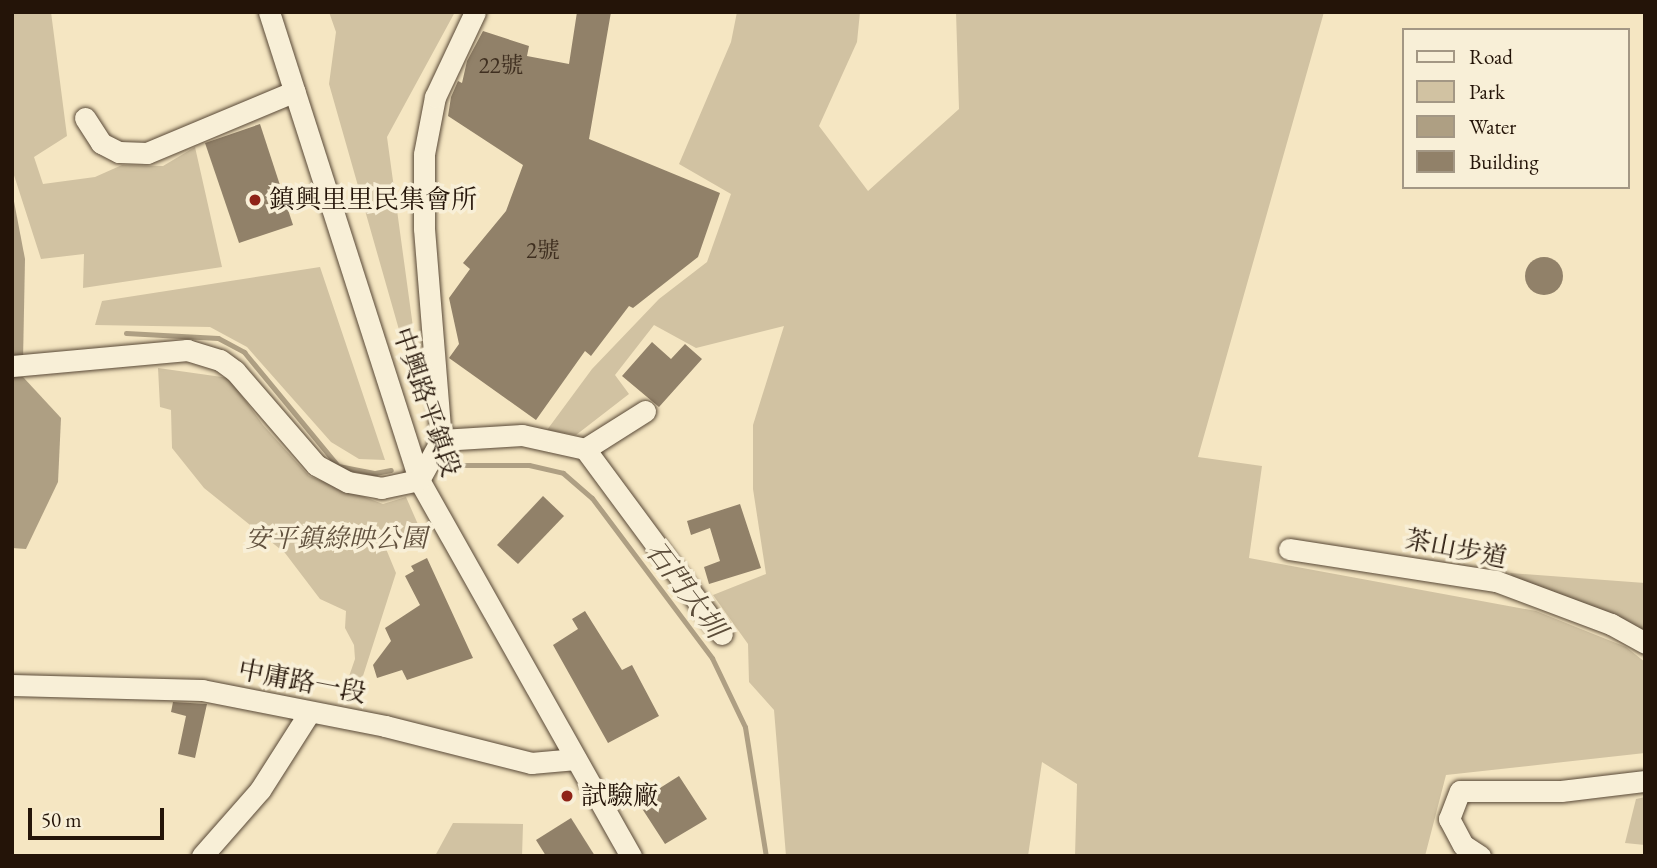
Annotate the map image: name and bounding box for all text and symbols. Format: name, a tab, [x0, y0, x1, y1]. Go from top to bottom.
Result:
legend	[1402, 28, 1629, 189]
text: Road	[1469, 43, 1513, 70]
house number: 22號	[478, 51, 524, 79]
text: Park	[1469, 78, 1505, 105]
text: Water	[1469, 113, 1516, 140]
text: Building	[1469, 148, 1539, 175]
place label: 鎮興里里民集會所	[269, 184, 477, 216]
marker: 鎮興里里民集會所	[247, 192, 263, 208]
house number: 2號	[526, 236, 560, 264]
street label: 中興路平鎮段	[386, 323, 466, 481]
park label: 安平鎮綠映公園	[245, 523, 427, 555]
street label: 茶山步道	[1402, 524, 1510, 574]
water label: 石門大圳	[639, 534, 733, 644]
street label: 中庸路一段	[235, 654, 369, 710]
place label: 試驗廠	[581, 780, 659, 812]
marker: 試驗廠	[559, 788, 575, 804]
scale bar	[32, 794, 168, 838]
text: 50 m	[41, 806, 82, 833]

